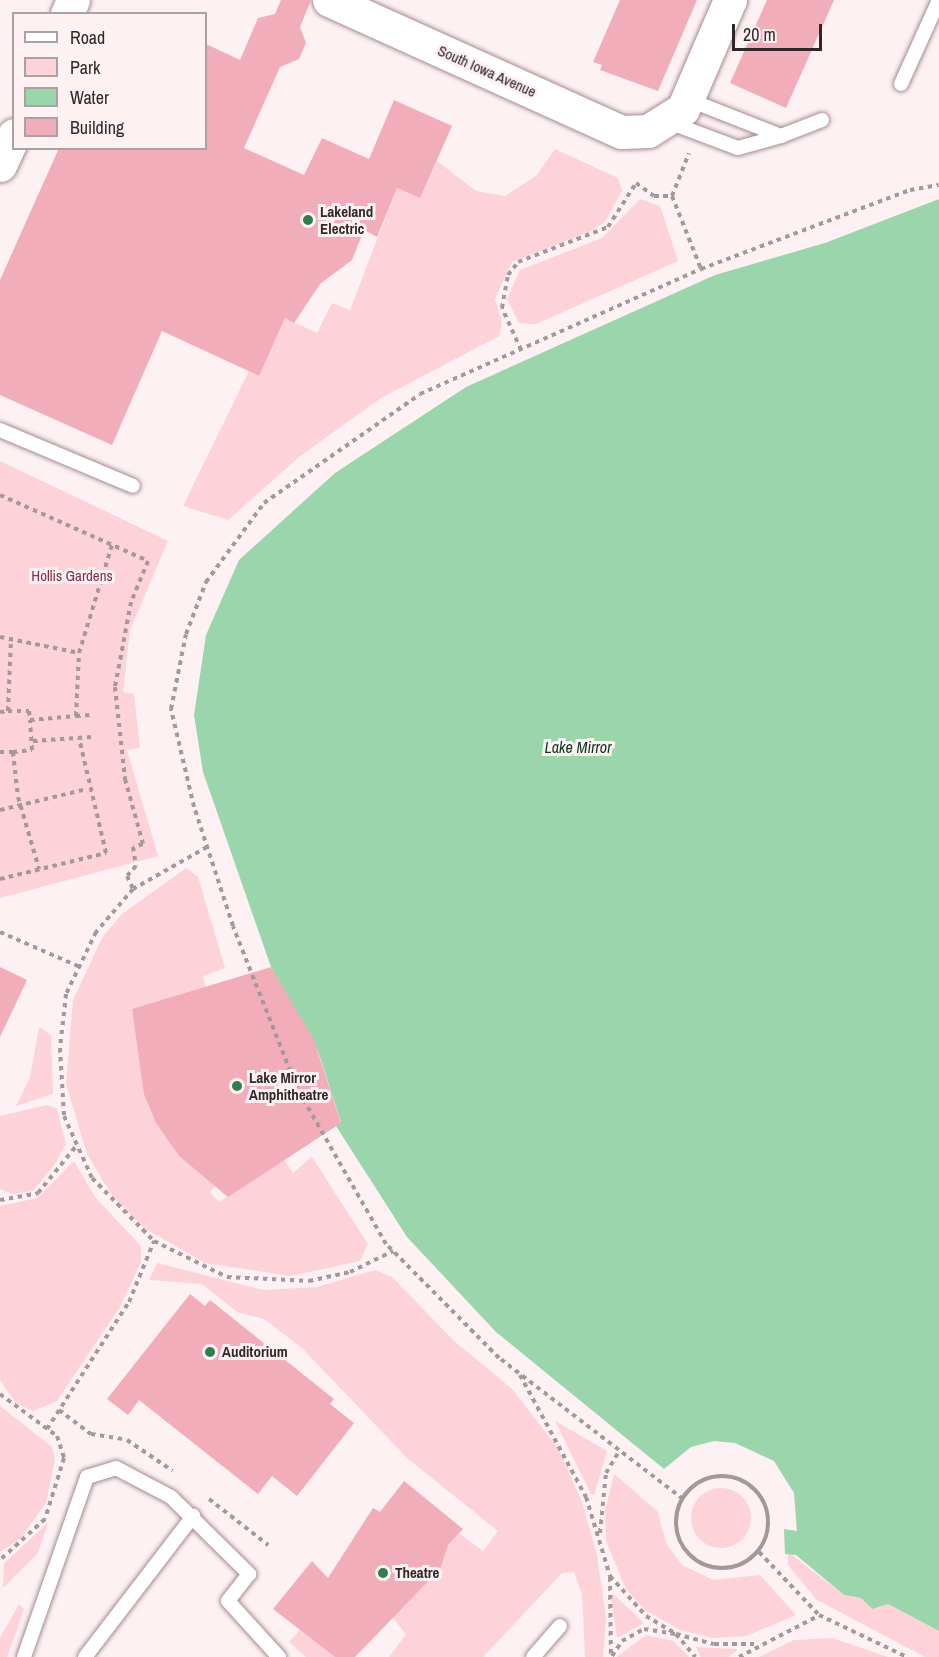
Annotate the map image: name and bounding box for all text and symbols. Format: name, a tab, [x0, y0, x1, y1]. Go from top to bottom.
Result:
legend	[12, 12, 207, 150]
scale bar	[735, 12, 825, 50]
text: 20 m	[743, 22, 776, 47]
text: Road	[70, 25, 105, 50]
street label: South Iowa Avenue	[435, 41, 539, 101]
text: Park	[70, 55, 100, 80]
text: Water	[70, 85, 109, 110]
text: Building	[70, 115, 124, 140]
place label: Lakeland Electric	[320, 202, 373, 237]
marker: Lakeland Electric	[301, 213, 315, 227]
park label: Hollis Gardens	[31, 567, 113, 585]
water label: Lake Mirror	[544, 737, 612, 757]
place label: Lake Mirror Amphitheatre	[249, 1068, 328, 1103]
marker: Lake Mirror Amphitheatre	[230, 1079, 244, 1093]
place label: Auditorium	[222, 1343, 288, 1361]
marker: Auditorium	[203, 1345, 217, 1359]
place label: Theatre	[395, 1564, 439, 1582]
marker: Theatre	[376, 1566, 390, 1580]

